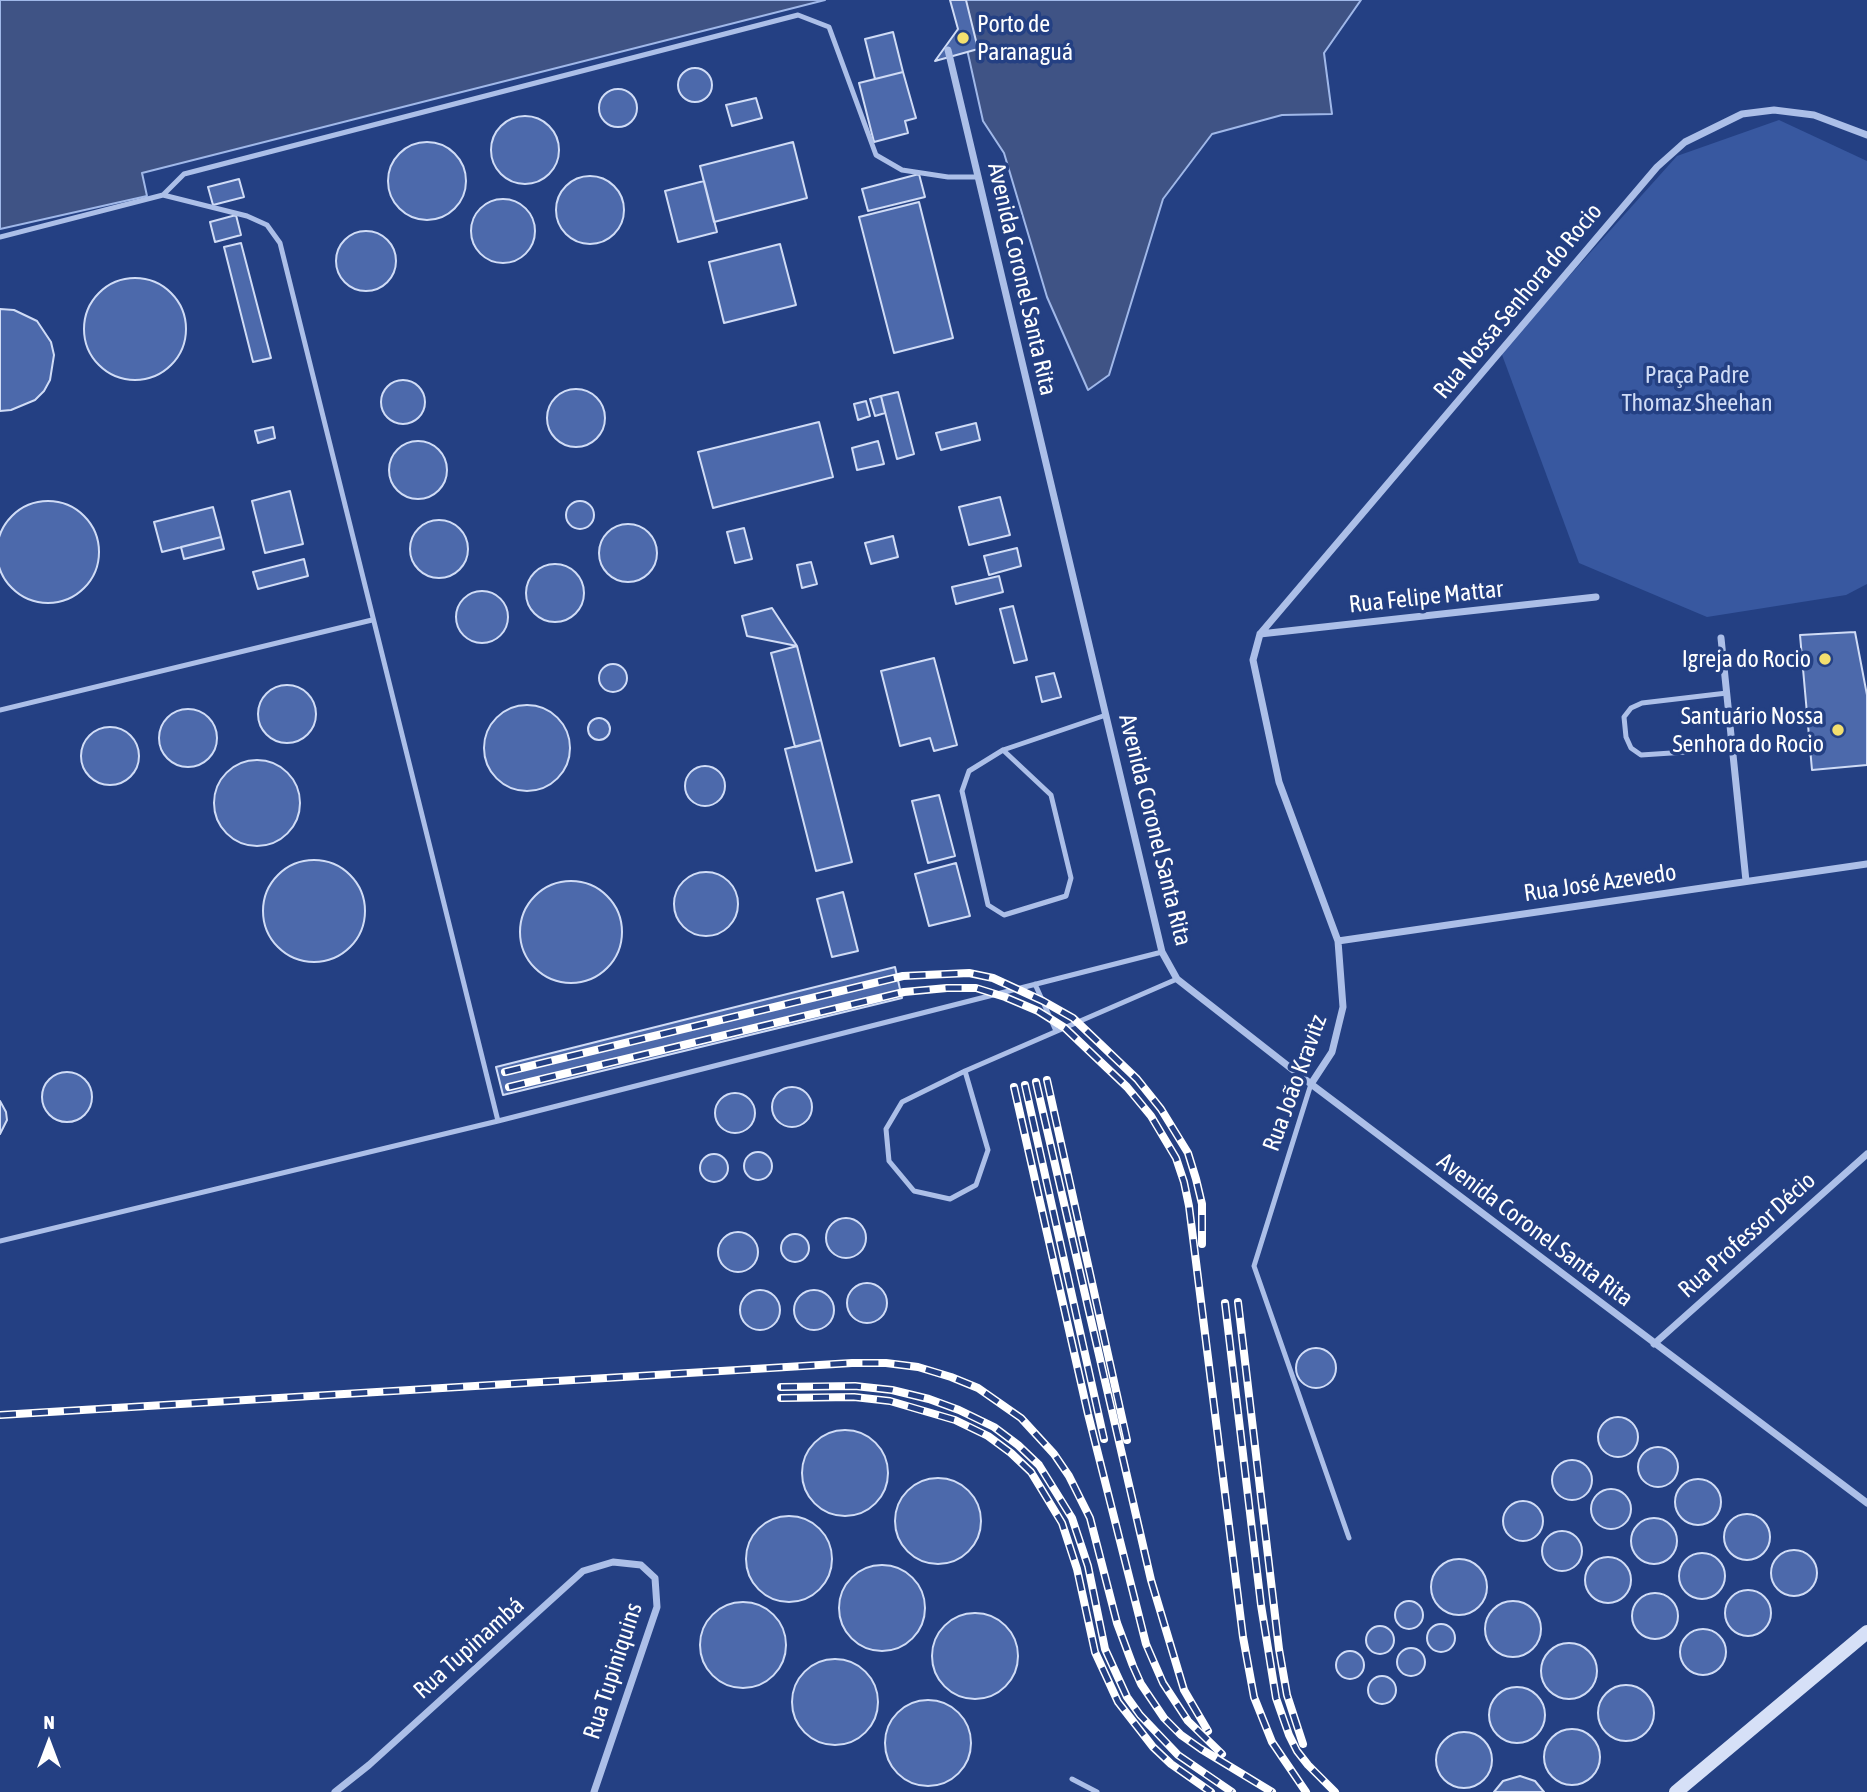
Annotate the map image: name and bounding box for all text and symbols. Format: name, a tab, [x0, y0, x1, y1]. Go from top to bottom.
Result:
place label: Porto de Paranaguá	[977, 10, 1073, 66]
marker: Porto de Paranaguá	[955, 30, 971, 46]
street label: Avenida Coronel Santa Rita	[981, 160, 1063, 398]
street label: Rua Nossa Senhora do Rocio	[1428, 197, 1608, 405]
park label: Praça Padre Thomaz Sheehan	[1621, 361, 1773, 417]
street label: Rua Felipe Mattar	[1347, 575, 1505, 619]
place label: Igreja do Rocio	[1682, 645, 1811, 673]
marker: Igreja do Rocio	[1817, 651, 1833, 667]
place label: Santuário Nossa Senhora do Rocio	[1673, 702, 1824, 758]
street label: Avenida Coronel Santa Rita	[1112, 711, 1198, 949]
marker: Santuário Nossa Senhora do Rocio	[1830, 722, 1846, 738]
street label: Rua José Azevedo	[1522, 858, 1678, 908]
street label: Rua João Kravitz	[1257, 1011, 1333, 1155]
street label: Avenida Coronel Santa Rita	[1431, 1147, 1639, 1313]
street label: Rua Professor Décio	[1673, 1166, 1821, 1304]
street label: Rua Tupinambá	[408, 1591, 530, 1705]
street label: Rua Tupiniquins	[577, 1599, 649, 1743]
north arrow	[14, 1708, 84, 1778]
text: N	[43, 1711, 55, 1733]

